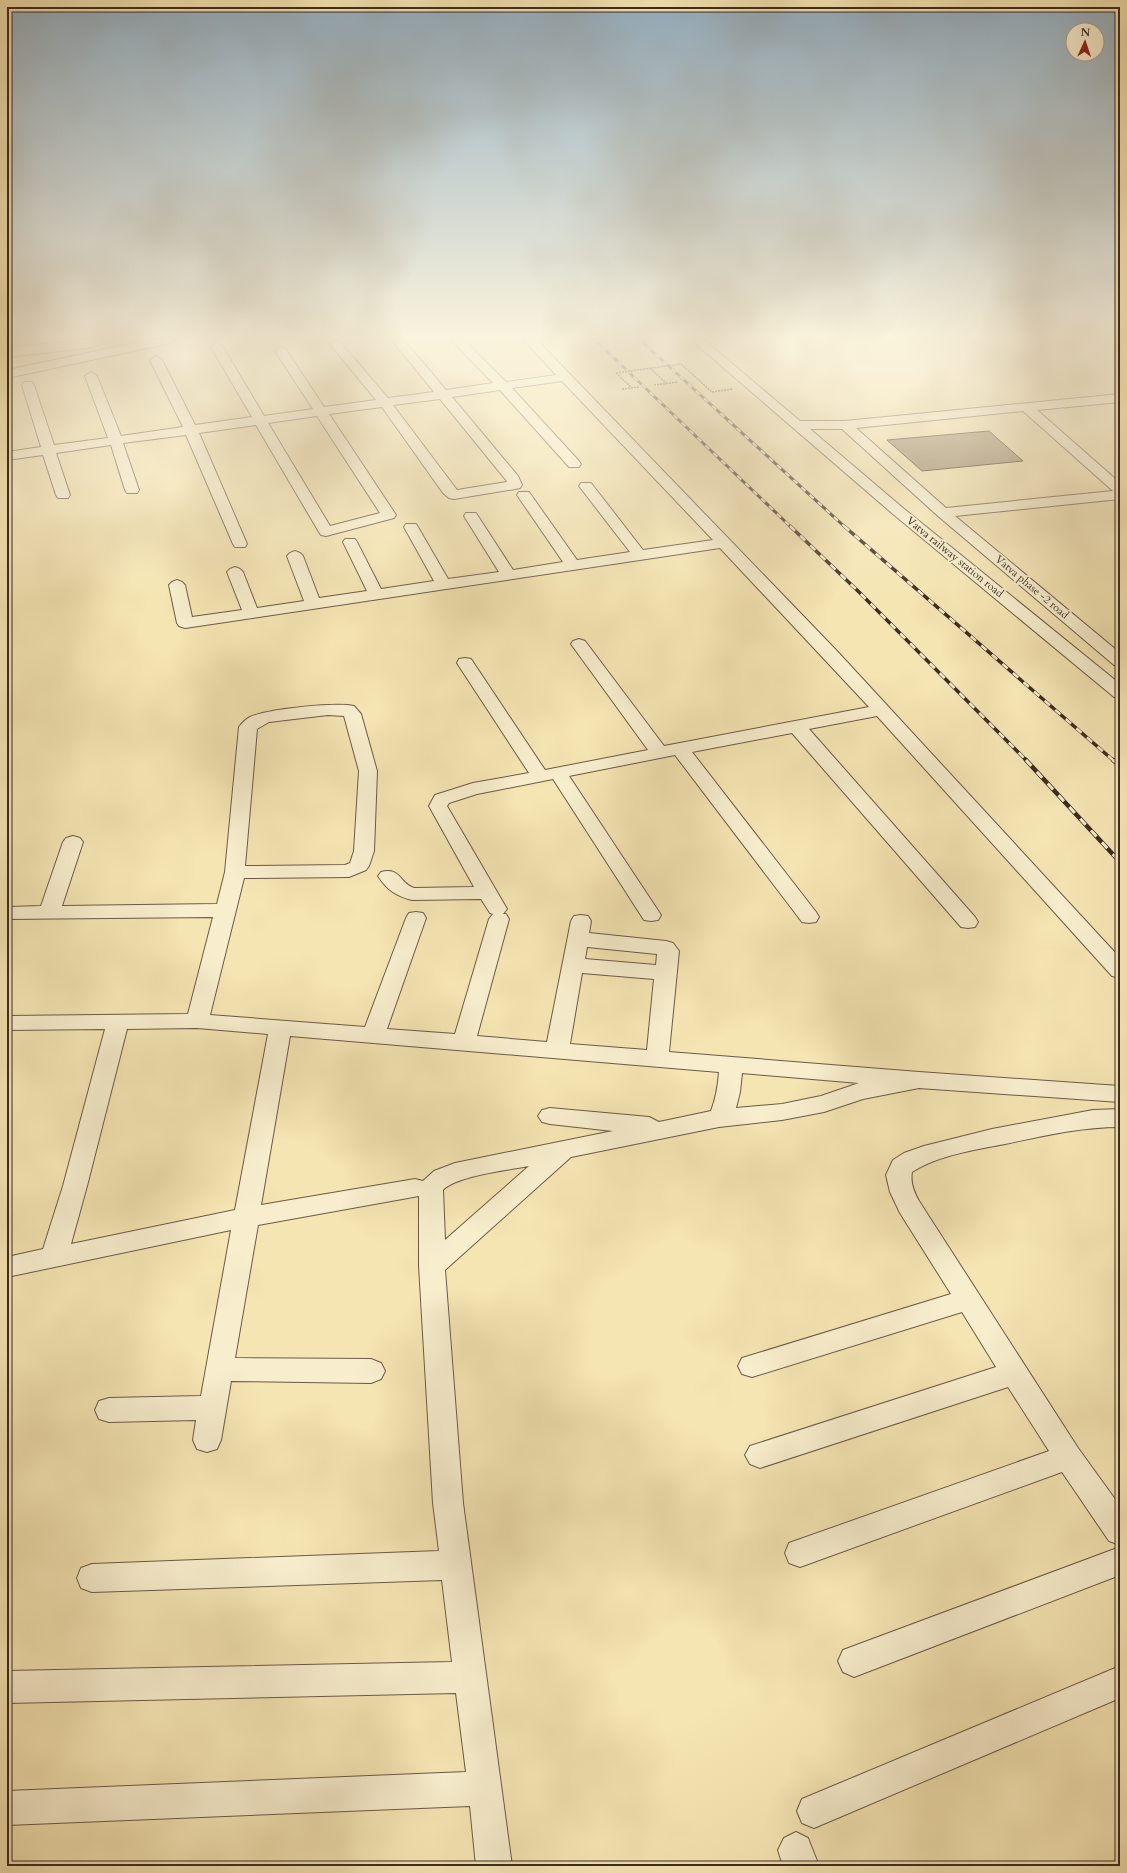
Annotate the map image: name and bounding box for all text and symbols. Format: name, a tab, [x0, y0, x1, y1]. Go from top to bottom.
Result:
north arrow	[1065, 22, 1105, 62]
text: N	[1080, 25, 1091, 40]
street label: Vatva railway station road	[903, 513, 1007, 601]
street label: Vatva phase -2 road	[992, 552, 1072, 622]

